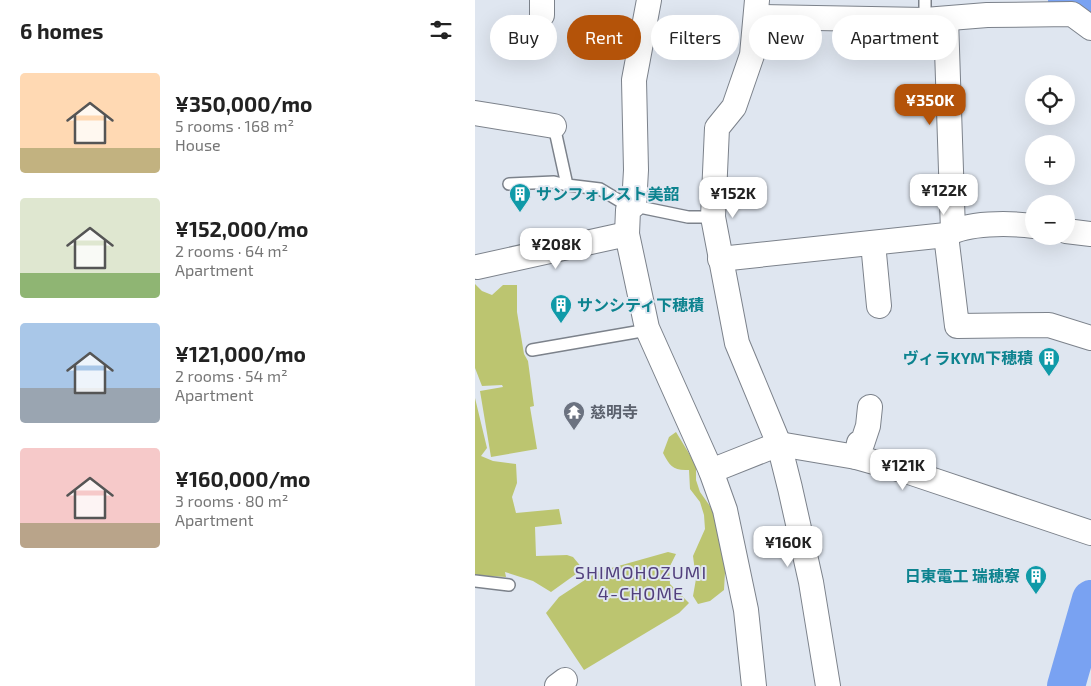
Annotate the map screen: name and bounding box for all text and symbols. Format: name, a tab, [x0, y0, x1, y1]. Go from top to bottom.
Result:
chip: Buy	[490, 15, 557, 60]
chip: Rent	[567, 15, 641, 60]
chip: Filters	[651, 15, 739, 60]
chip: New	[749, 15, 822, 60]
chip: Apartment	[832, 15, 957, 60]
icon: filters	[427, 16, 455, 44]
text: 6 homes	[20, 18, 103, 43]
map controls	[1025, 75, 1075, 245]
button: locate	[1025, 75, 1075, 125]
pin: ¥350K	[895, 84, 965, 126]
text: ¥350K	[906, 90, 954, 109]
text: ¥350,000/mo	[175, 91, 312, 116]
icon: home	[60, 93, 120, 153]
text: 5 rooms · 168 m²	[175, 116, 294, 135]
text: House	[175, 135, 221, 154]
button: +	[1025, 135, 1075, 185]
pin: ¥122K	[909, 174, 979, 216]
pin: ¥152K	[698, 176, 768, 219]
text: ¥122K	[921, 180, 967, 199]
building icon: サンフォレスト美韶	[508, 182, 532, 213]
text: ¥152K	[710, 183, 756, 202]
place label: サンフォレスト美韶	[536, 184, 680, 203]
button: −	[1025, 195, 1075, 245]
text: ¥152,000/mo	[175, 216, 308, 241]
icon: home	[60, 218, 120, 278]
pin: ¥208K	[521, 228, 591, 270]
text: ¥208K	[531, 234, 581, 253]
text: 2 rooms · 64 m²	[175, 241, 288, 260]
text: Apartment	[175, 260, 254, 279]
building icon: サンシティ下穂積	[549, 293, 573, 324]
place label: サンシティ下穂積	[577, 295, 704, 314]
text: ¥121,000/mo	[175, 341, 306, 366]
icon: home	[60, 343, 120, 403]
building icon: ヴィラKYM下穂積	[1037, 346, 1061, 377]
place label: ヴィラKYM下穂積	[903, 348, 1033, 367]
text: 2 rooms · 54 m²	[175, 366, 288, 385]
text: Apartment	[175, 385, 254, 404]
temple icon: 慈明寺	[562, 400, 586, 431]
place label: 慈明寺	[590, 402, 638, 421]
pin: ¥121K	[868, 448, 938, 491]
text: ¥121K	[881, 455, 925, 474]
text: ¥160,000/mo	[175, 466, 310, 491]
icon: home	[60, 468, 120, 528]
text: 3 rooms · 80 m²	[175, 491, 288, 510]
text: Apartment	[175, 510, 254, 529]
pin: ¥160K	[753, 526, 823, 568]
text: ¥160K	[764, 532, 812, 551]
district label: SHIMOHOZUMI 4-CHOME	[575, 561, 707, 604]
building icon: 日東電工 瑞穂寮	[1024, 564, 1048, 595]
place label: 日東電工 瑞穂寮	[905, 566, 1020, 585]

